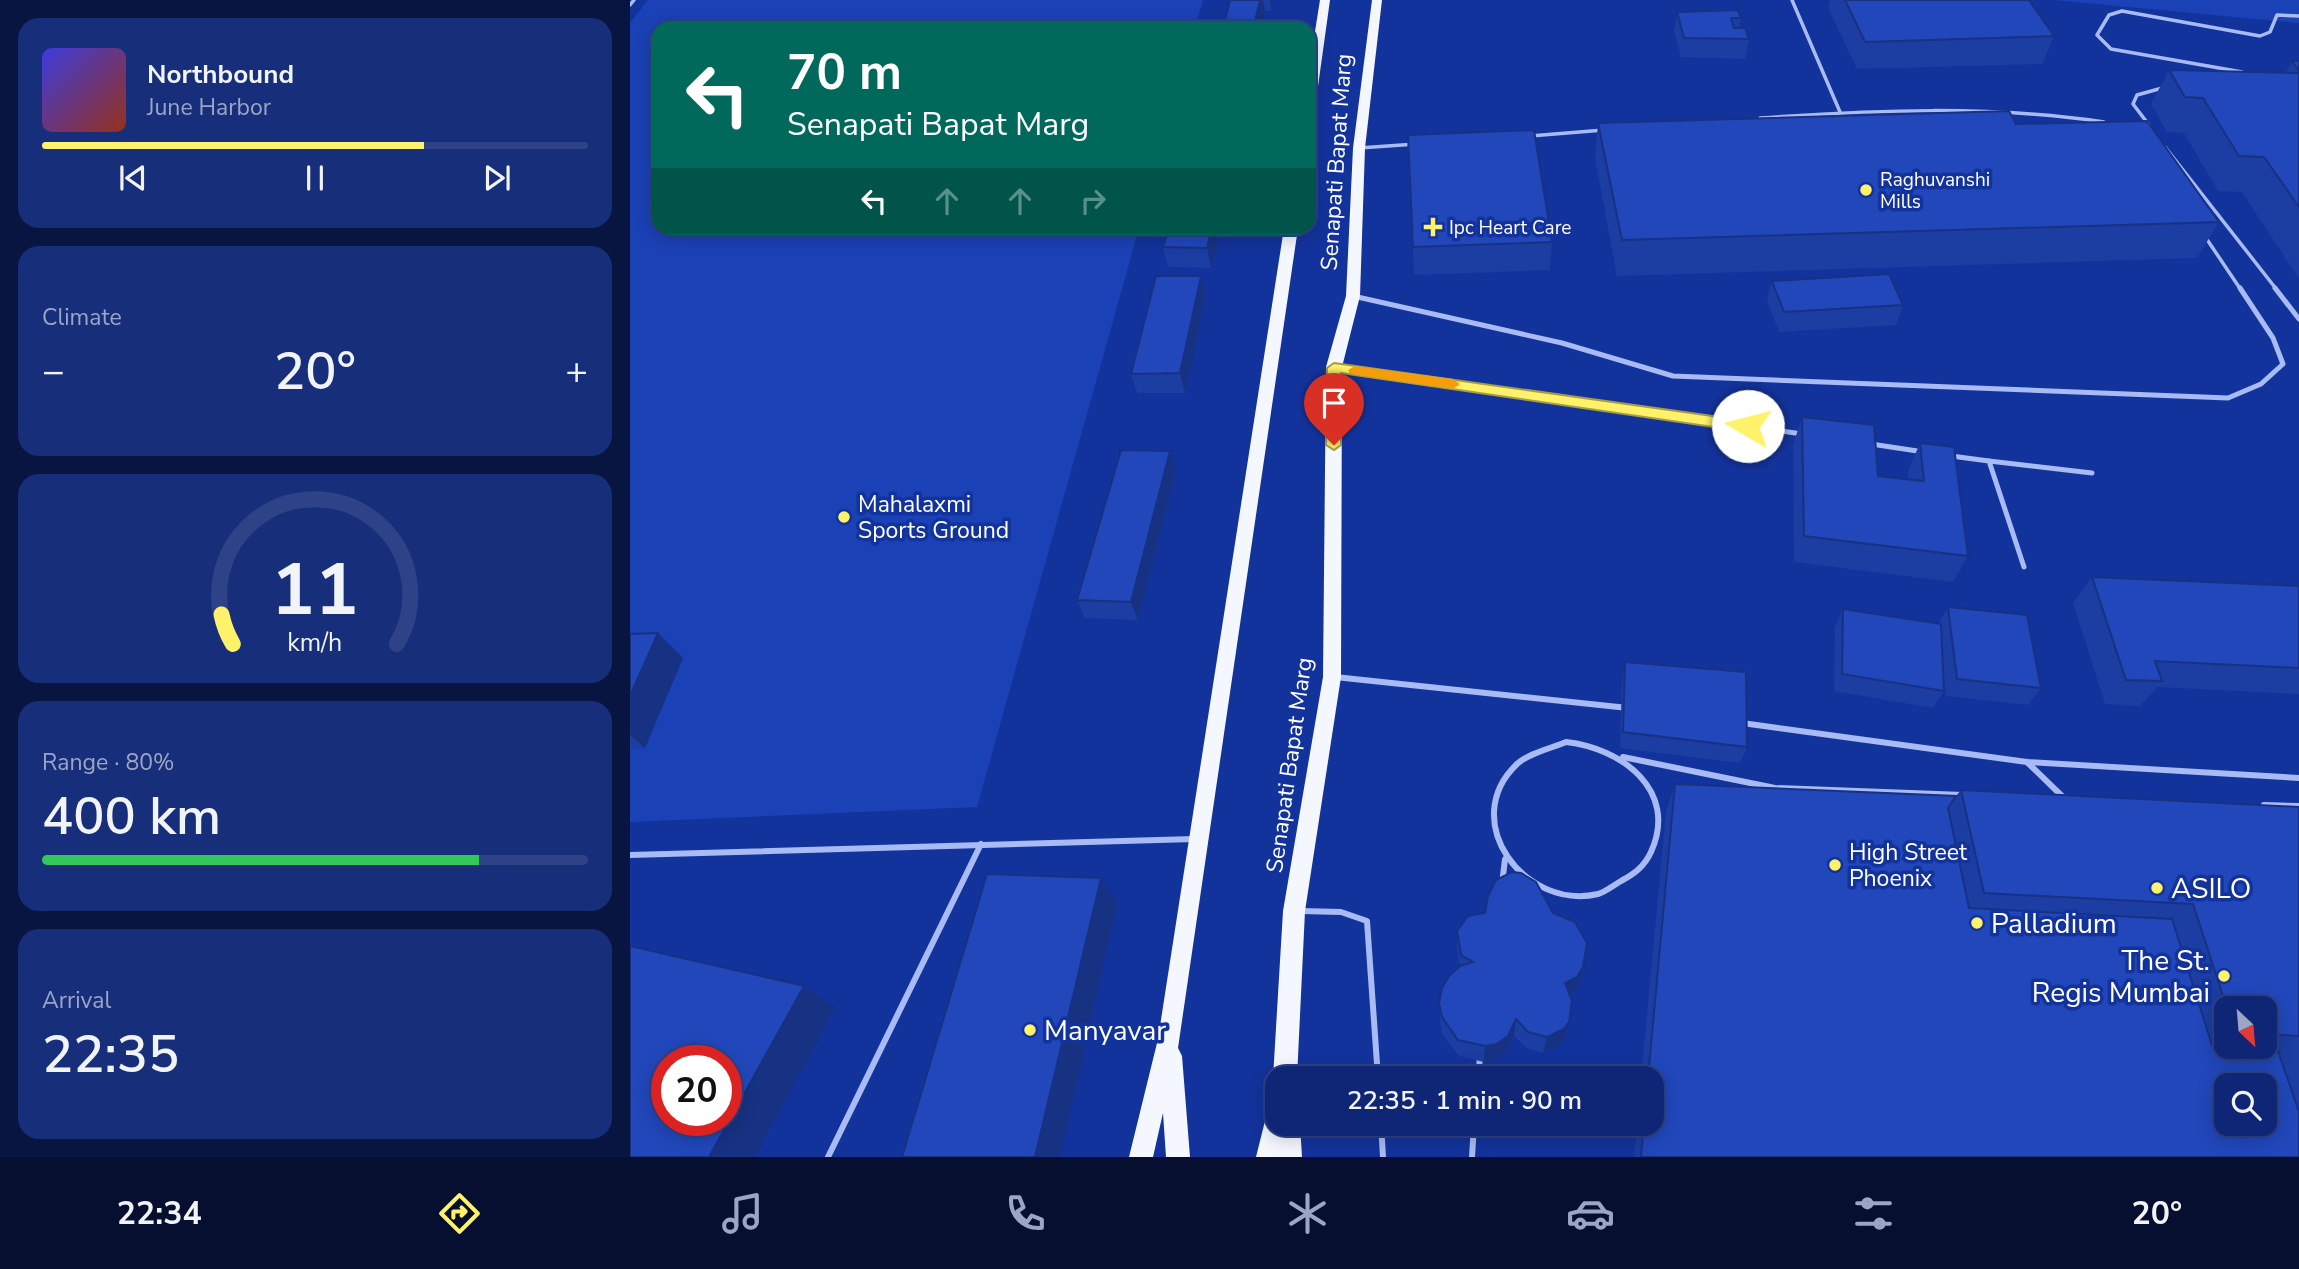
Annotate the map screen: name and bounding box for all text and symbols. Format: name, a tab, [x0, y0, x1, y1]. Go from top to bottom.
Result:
text: 70 m	[787, 39, 902, 106]
icon: left	[672, 49, 763, 140]
street label: Senapati Bapat Marg	[1313, 53, 1360, 271]
text: Northbound	[147, 57, 294, 92]
text: June Harbor	[147, 92, 271, 123]
text: Senapati Bapat Marg	[787, 103, 1089, 146]
icon: previous	[114, 159, 152, 197]
icon: pause	[296, 159, 334, 197]
icon: next	[478, 159, 516, 197]
place label: Raghuvanshi Mills	[1880, 167, 1990, 215]
icon: left	[855, 182, 893, 220]
icon: ahead	[928, 182, 966, 220]
icon: ahead	[1001, 182, 1039, 220]
icon: right	[1074, 182, 1112, 220]
marker: Raghuvanshi Mills	[1858, 182, 1874, 198]
place label: Ipc Heart Care	[1449, 215, 1571, 241]
marker: Ipc Heart Care	[1423, 217, 1443, 237]
text: Climate	[42, 302, 122, 333]
text: 20°	[274, 336, 356, 407]
text: −	[42, 346, 65, 397]
text: +	[565, 346, 588, 397]
pin	[1304, 373, 1364, 445]
icon: arrive	[1315, 384, 1353, 422]
position arrow	[1711, 389, 1785, 463]
place label: Mahalaxmi Sports Ground	[858, 489, 1009, 546]
marker: Mahalaxmi Sports Ground	[836, 509, 852, 525]
text: 11	[271, 541, 359, 641]
text: km/h	[287, 626, 343, 660]
street label: Senapati Bapat Marg	[1259, 655, 1320, 875]
text: Range · 80%	[42, 747, 174, 778]
text: 400 km	[42, 781, 221, 852]
place label: High Street Phoenix	[1849, 837, 1968, 894]
marker: High Street Phoenix	[1827, 857, 1843, 873]
place label: ASILO	[2171, 870, 2251, 908]
marker: ASILO	[2149, 880, 2165, 896]
place label: Palladium	[1991, 905, 2117, 943]
marker: Palladium	[1969, 915, 1985, 931]
place label: The St. Regis Mumbai	[2032, 942, 2210, 1012]
marker: The St. Regis Mumbai	[2216, 968, 2232, 984]
text: Arrival	[42, 985, 111, 1016]
north arrow	[2214, 996, 2277, 1059]
map controls	[2214, 996, 2277, 1136]
place label: Manyavar	[1044, 1012, 1166, 1050]
text: 22:35	[42, 1019, 179, 1090]
marker: Manyavar	[1022, 1022, 1038, 1038]
speed limit sign: 20	[651, 1045, 742, 1136]
button: search	[2214, 1073, 2277, 1136]
text: 22:35 · 1 min · 90 m	[1347, 1083, 1582, 1118]
icon: directions	[435, 1189, 484, 1238]
icon: music	[718, 1189, 767, 1238]
icon: phone	[1001, 1189, 1050, 1238]
icon: climate	[1283, 1189, 1332, 1238]
icon: car	[1566, 1189, 1615, 1238]
icon: filters	[1849, 1189, 1898, 1238]
text: 22:34	[117, 1192, 202, 1235]
text: 20°	[2132, 1192, 2182, 1235]

